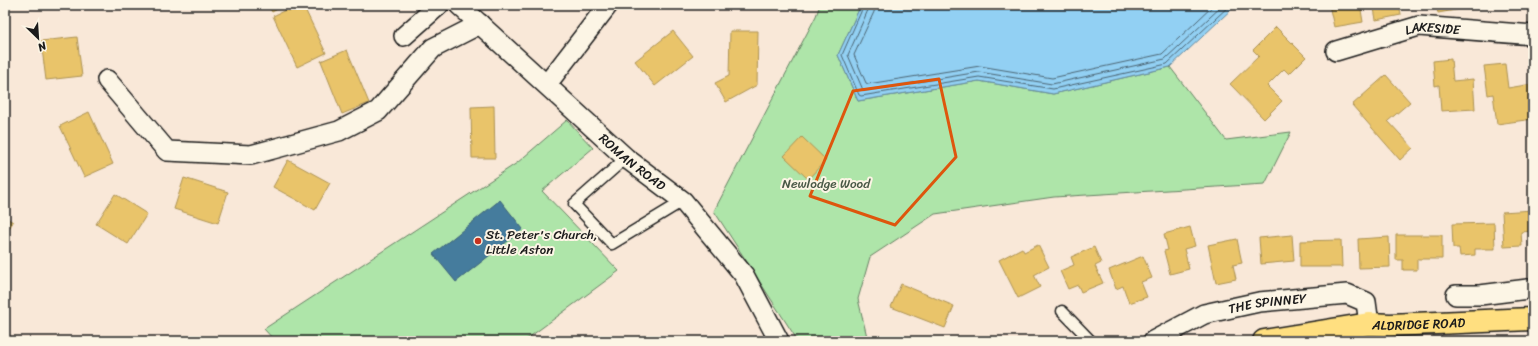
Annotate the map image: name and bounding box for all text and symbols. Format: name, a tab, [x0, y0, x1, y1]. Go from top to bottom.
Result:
street label: LAKESIDE	[1402, 15, 1462, 42]
north arrow	[18, 18, 58, 58]
text: N	[34, 36, 50, 57]
street label: ROMAN ROAD	[594, 128, 671, 197]
park label: Newlodge Wood	[782, 172, 871, 195]
place label: St. Peter's Church, Little Aston	[486, 223, 597, 261]
marker: St. Peter's Church, Little Aston	[473, 236, 483, 246]
street label: THE SPINNEY	[1226, 287, 1308, 320]
street label: ALDRIDGE ROAD	[1371, 311, 1466, 337]

